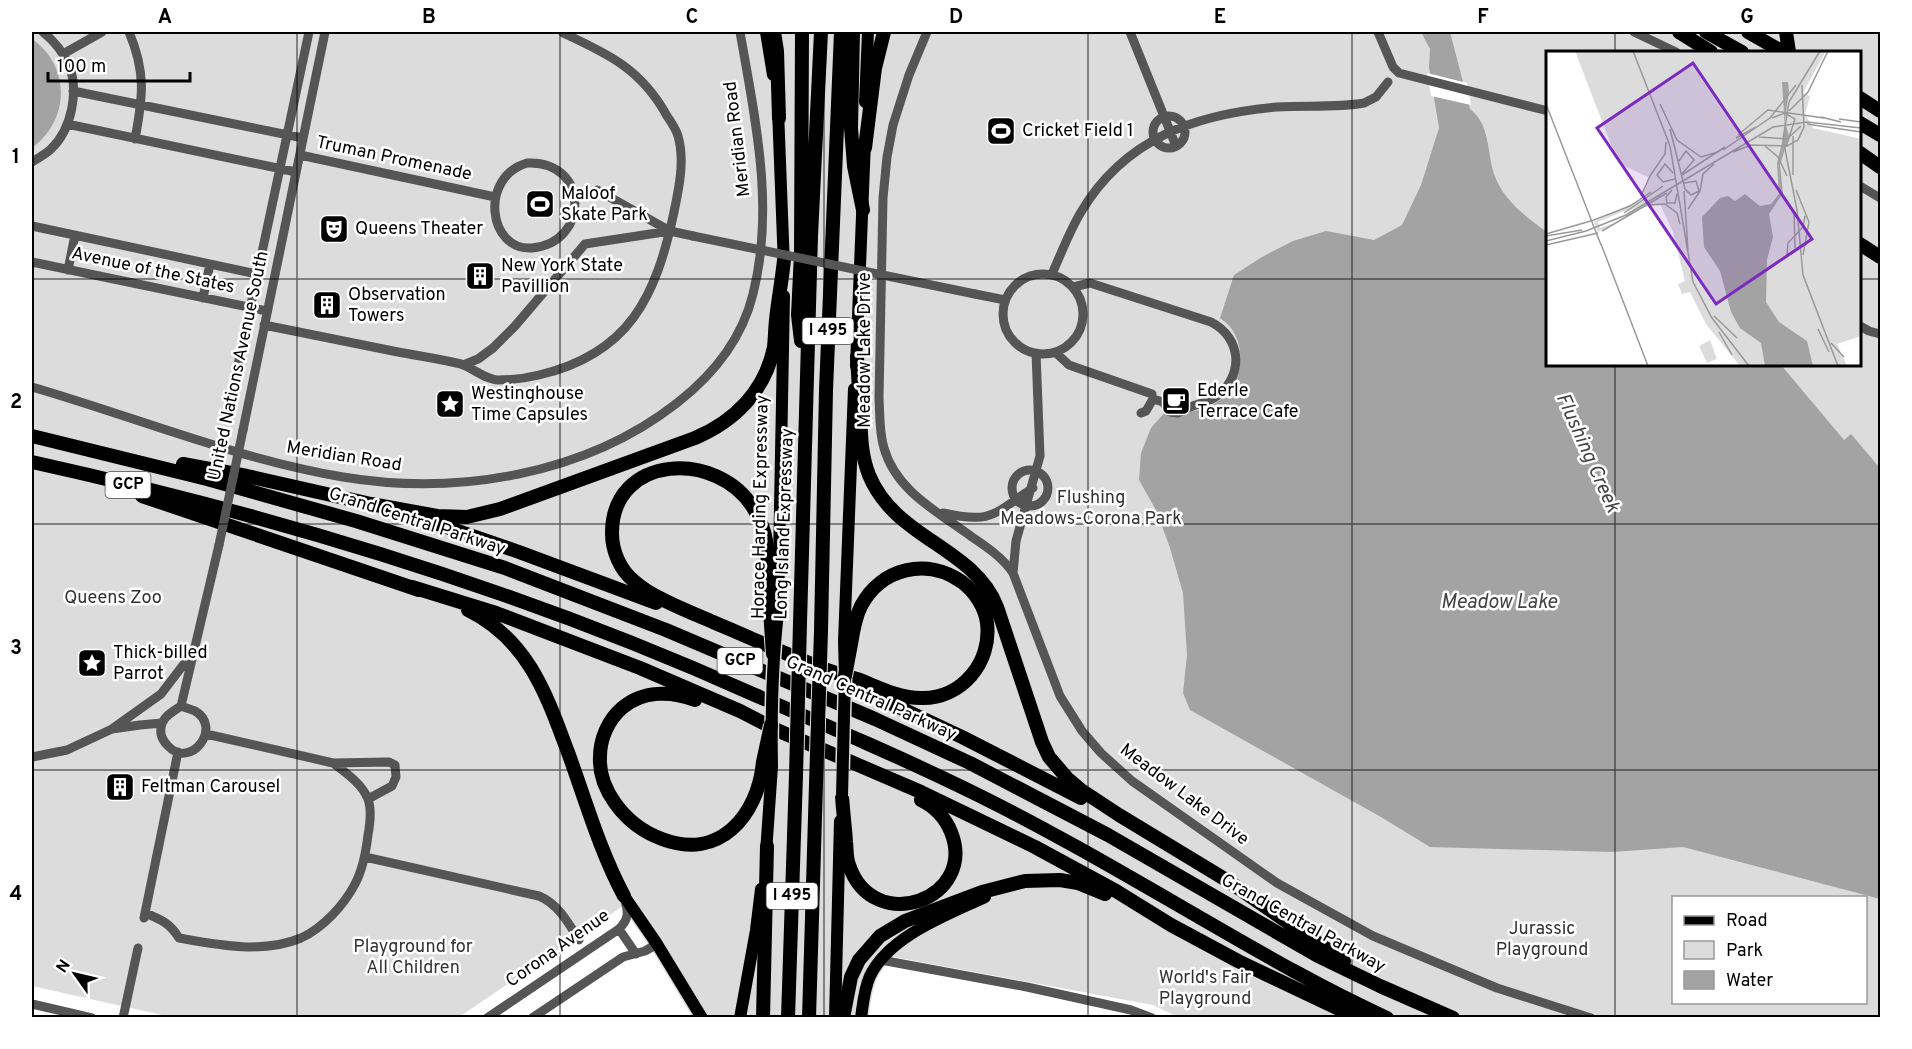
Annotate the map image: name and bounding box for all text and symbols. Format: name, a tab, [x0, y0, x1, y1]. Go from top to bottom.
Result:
text: A	[158, 5, 172, 31]
text: B	[422, 5, 436, 31]
text: C	[686, 5, 698, 31]
text: D	[949, 5, 963, 31]
text: E	[1214, 5, 1226, 31]
text: F	[1477, 5, 1489, 31]
text: G	[1740, 5, 1754, 31]
scale bar	[48, 45, 190, 83]
inset map	[1546, 51, 1861, 366]
text: 100 m	[57, 56, 106, 79]
street label: Meridian Road	[720, 80, 756, 198]
sports icon: Cricket Field 1	[985, 115, 1017, 147]
place label: Cricket Field 1	[1022, 120, 1134, 143]
street label: Truman Promenade	[314, 131, 474, 187]
text: 1	[12, 145, 20, 171]
place label: Maloof Skate Park	[561, 183, 648, 227]
sports icon: Maloof Skate Park	[524, 188, 556, 220]
theatre icon: Queens Theater	[318, 213, 350, 245]
place label: Queens Theater	[355, 218, 483, 241]
street label: Avenue of the States	[69, 242, 237, 300]
street label: United Nations Avenue South	[203, 249, 275, 483]
place label: New York State Pavillion	[501, 255, 623, 299]
building icon: New York State Pavillion	[464, 260, 496, 292]
street label: Meadow Lake Drive	[854, 272, 877, 428]
place label: Observation Towers	[348, 284, 446, 328]
building icon: Observation Towers	[311, 289, 343, 321]
road number: I 495	[802, 318, 854, 344]
place label: Ederle Terrace Cafe	[1197, 380, 1298, 424]
place label: Westinghouse Time Capsules	[471, 383, 588, 427]
cafe icon: Ederle Terrace Cafe	[1160, 385, 1192, 417]
place icon: Westinghouse Time Capsules	[434, 388, 466, 420]
water label: Flushing Creek	[1549, 389, 1625, 518]
text: 2	[10, 390, 22, 416]
street label: Horace Harding Expressway	[748, 395, 774, 619]
street label: Long Island Expressway	[770, 428, 800, 620]
street label: Meridian Road	[285, 437, 403, 477]
road number: GCP	[106, 472, 150, 498]
street label: Grand Central Parkway	[326, 483, 508, 561]
park label: Flushing Meadows-Corona Park	[1000, 487, 1182, 531]
park label: Queens Zoo	[64, 587, 162, 610]
water label: Meadow Lake	[1441, 590, 1558, 616]
text: 3	[10, 636, 22, 662]
place label: Thick-billed Parrot	[113, 642, 208, 686]
place icon: Thick-billed Parrot	[76, 647, 108, 679]
road number: GCP	[718, 648, 762, 674]
street label: Grand Central Parkway	[782, 651, 960, 747]
street label: Meadow Lake Drive	[1115, 739, 1253, 851]
building icon: Feltman Carousel	[104, 771, 136, 803]
place label: Feltman Carousel	[141, 776, 280, 799]
street label: Grand Central Parkway	[1217, 869, 1389, 979]
text: 4	[10, 882, 22, 908]
road number: I 495	[766, 883, 818, 909]
legend	[1672, 896, 1867, 1004]
street label: Corona Avenue	[502, 905, 614, 993]
text: Road	[1726, 910, 1768, 933]
park label: Jurassic Playground	[1496, 918, 1588, 962]
park label: Playground for All Children	[353, 936, 473, 980]
text: Park	[1726, 940, 1763, 963]
north arrow	[45, 944, 105, 1004]
text: N	[53, 956, 76, 977]
park label: World's Fair Playground	[1159, 967, 1251, 1011]
text: Water	[1726, 970, 1773, 993]

